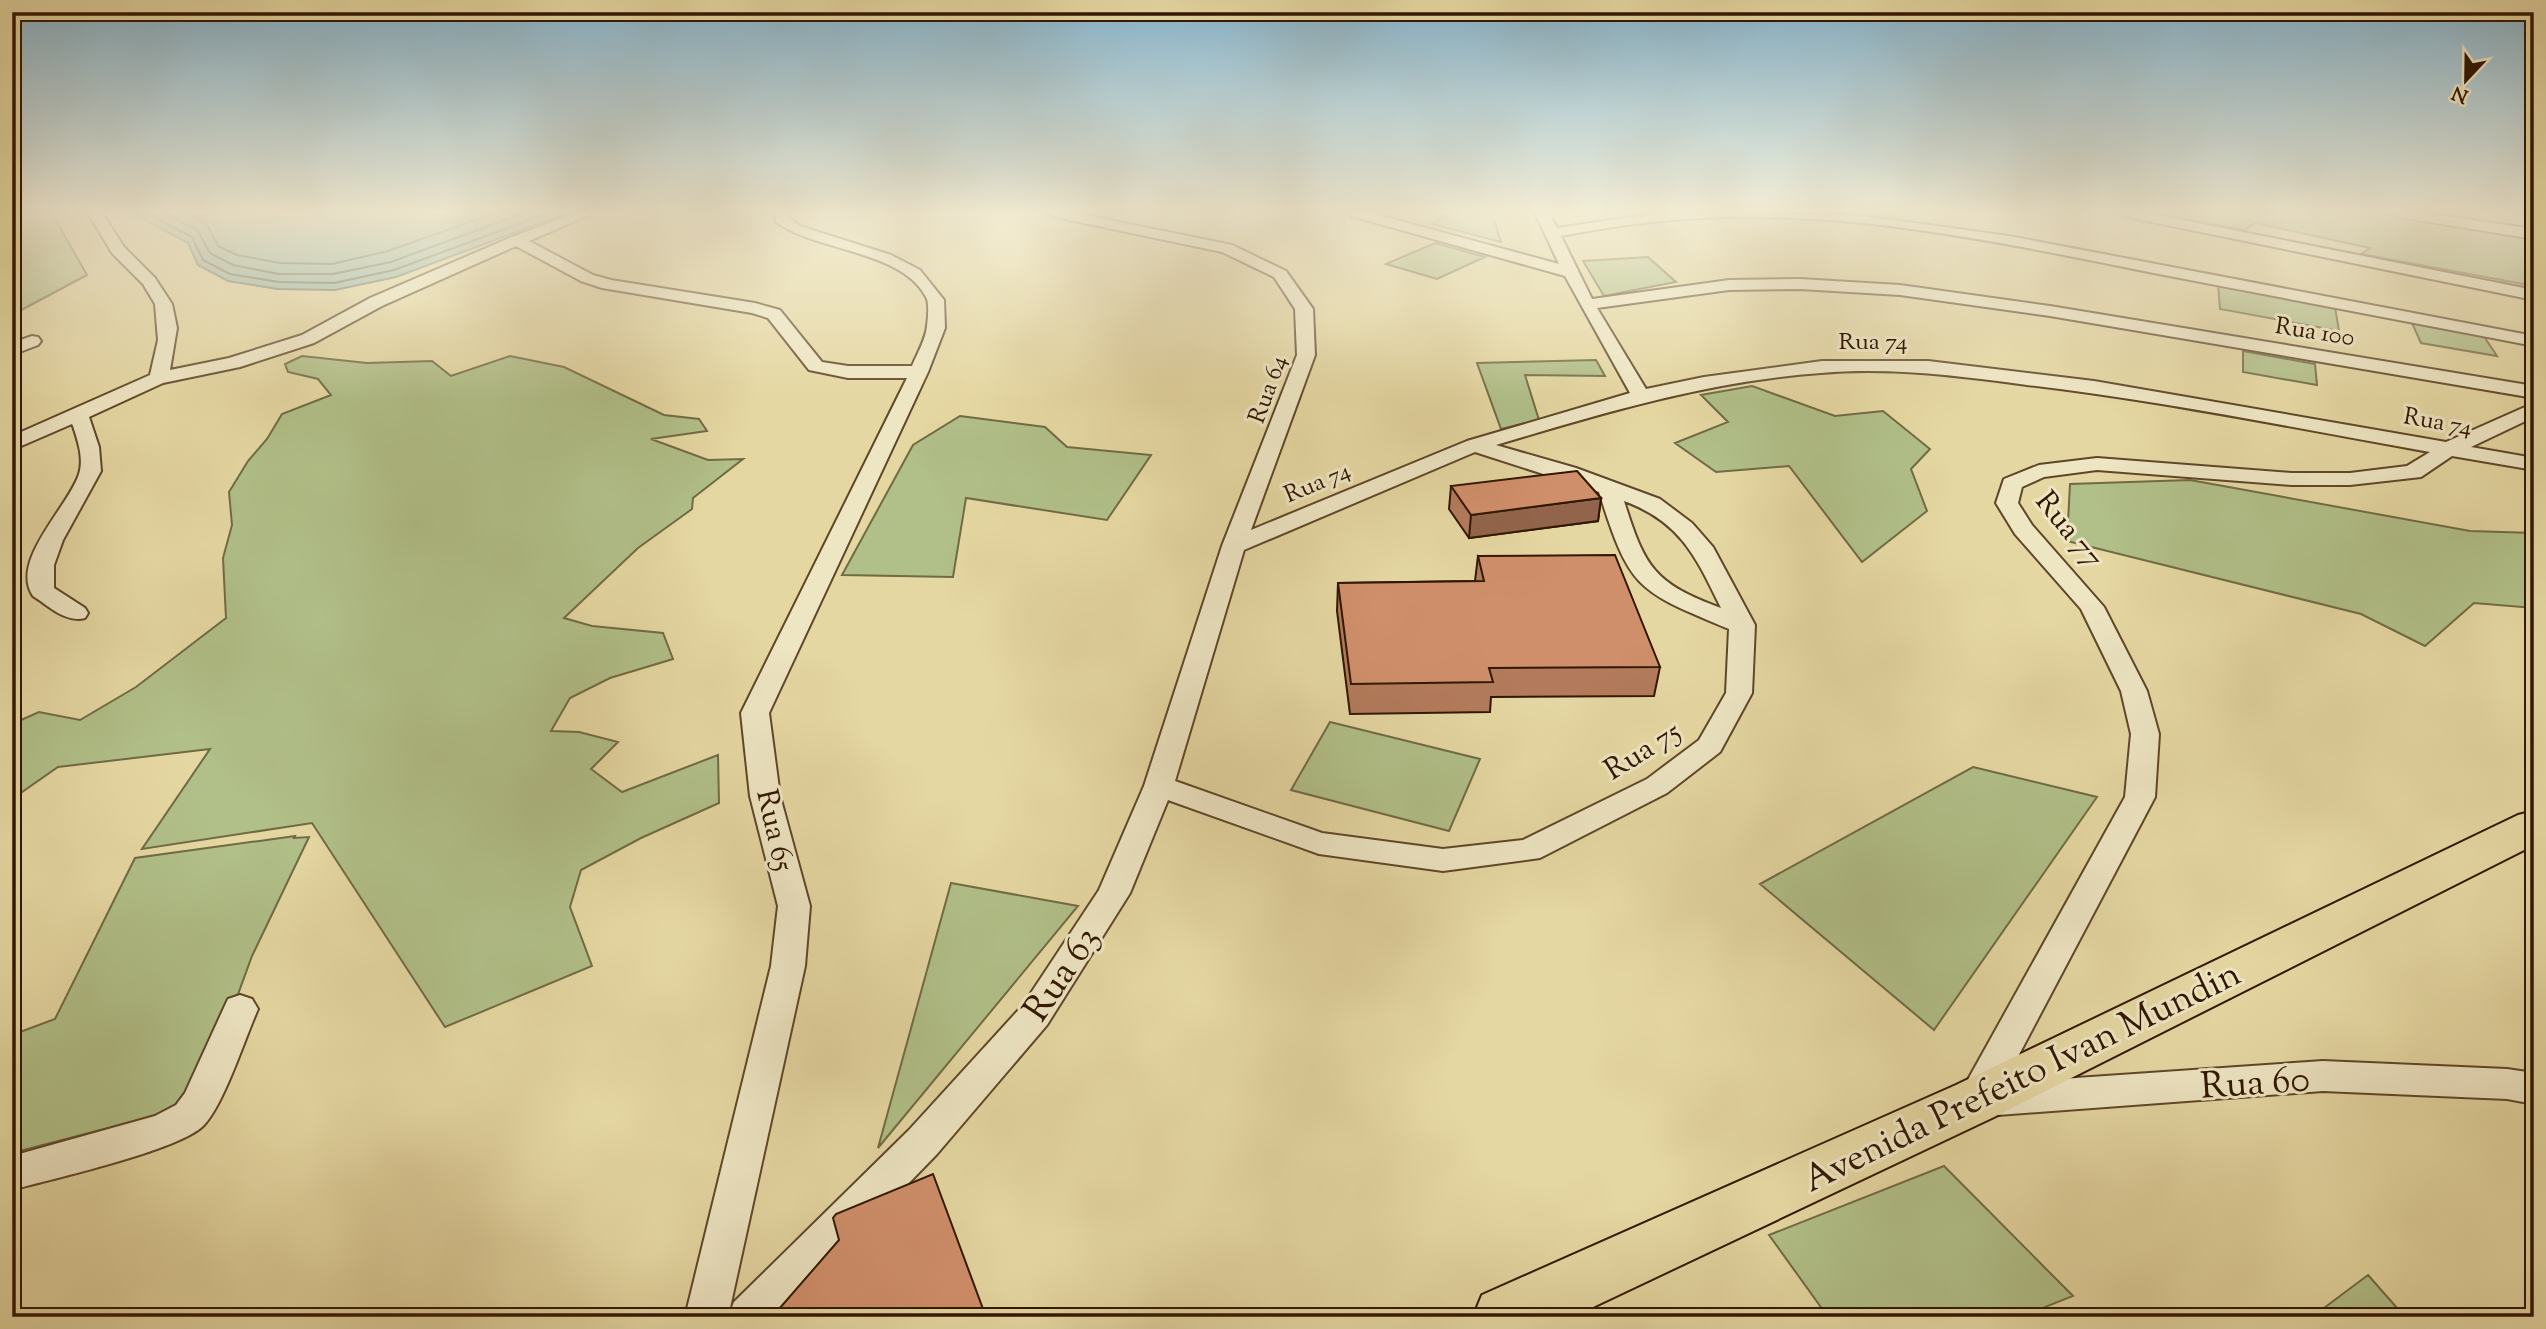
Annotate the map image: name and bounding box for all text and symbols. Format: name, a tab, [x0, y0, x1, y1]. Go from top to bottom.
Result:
north arrow	[2430, 46, 2500, 116]
text: N	[2448, 78, 2473, 109]
street label: Rua 100	[2273, 310, 2357, 356]
street label: Rua 74	[1838, 326, 1908, 360]
street label: Rua 64	[1241, 351, 1297, 428]
street label: Rua 74	[2401, 400, 2475, 446]
street label: Rua 74	[1279, 455, 1356, 513]
street label: Rua 77	[2024, 483, 2113, 578]
street label: Rua 75	[1597, 712, 1690, 792]
street label: Rua 65	[743, 785, 804, 876]
street label: Rua 63	[1012, 917, 1115, 1034]
street label: Avenida Prefeito Ivan Mundin	[1795, 949, 2251, 1208]
street label: Rua 60	[2199, 1054, 2312, 1116]

